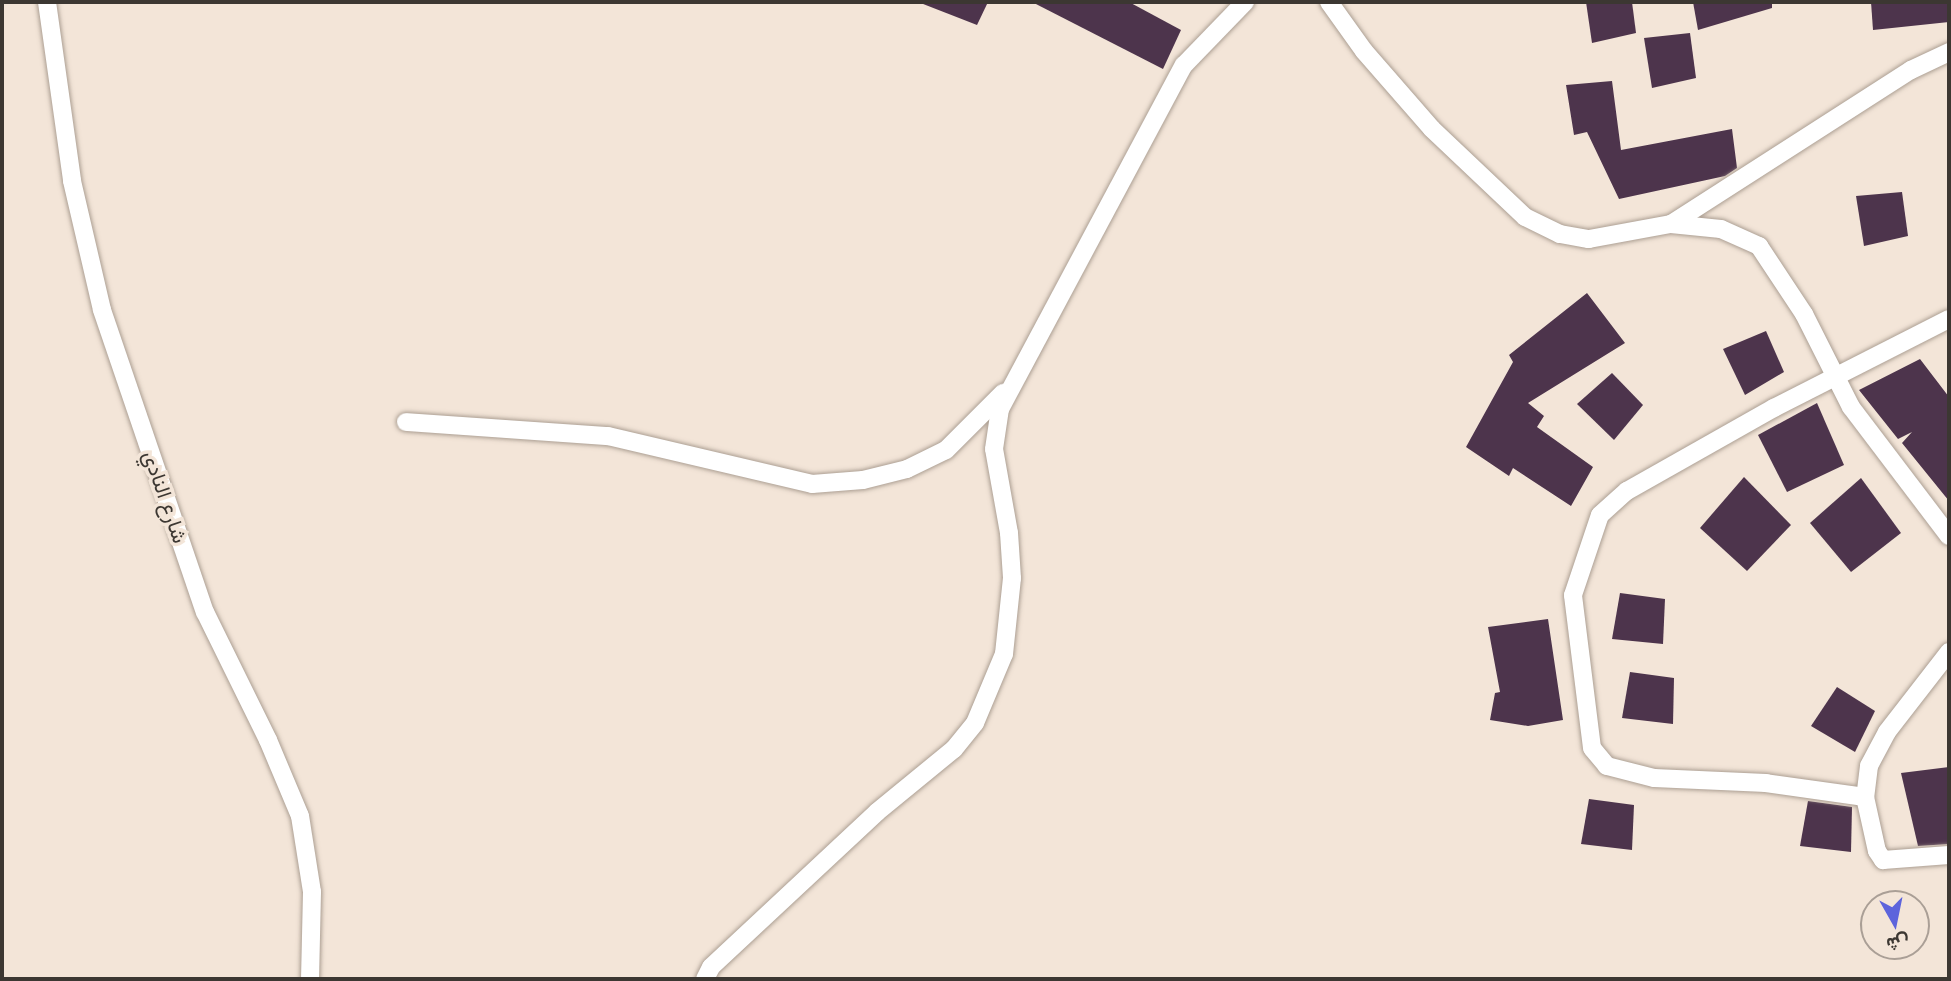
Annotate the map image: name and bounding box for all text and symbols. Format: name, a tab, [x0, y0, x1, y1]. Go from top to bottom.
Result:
street label: شارع النادي	[137, 447, 193, 547]
north arrow	[1860, 890, 1930, 960]
text: ش	[1885, 930, 1911, 957]

